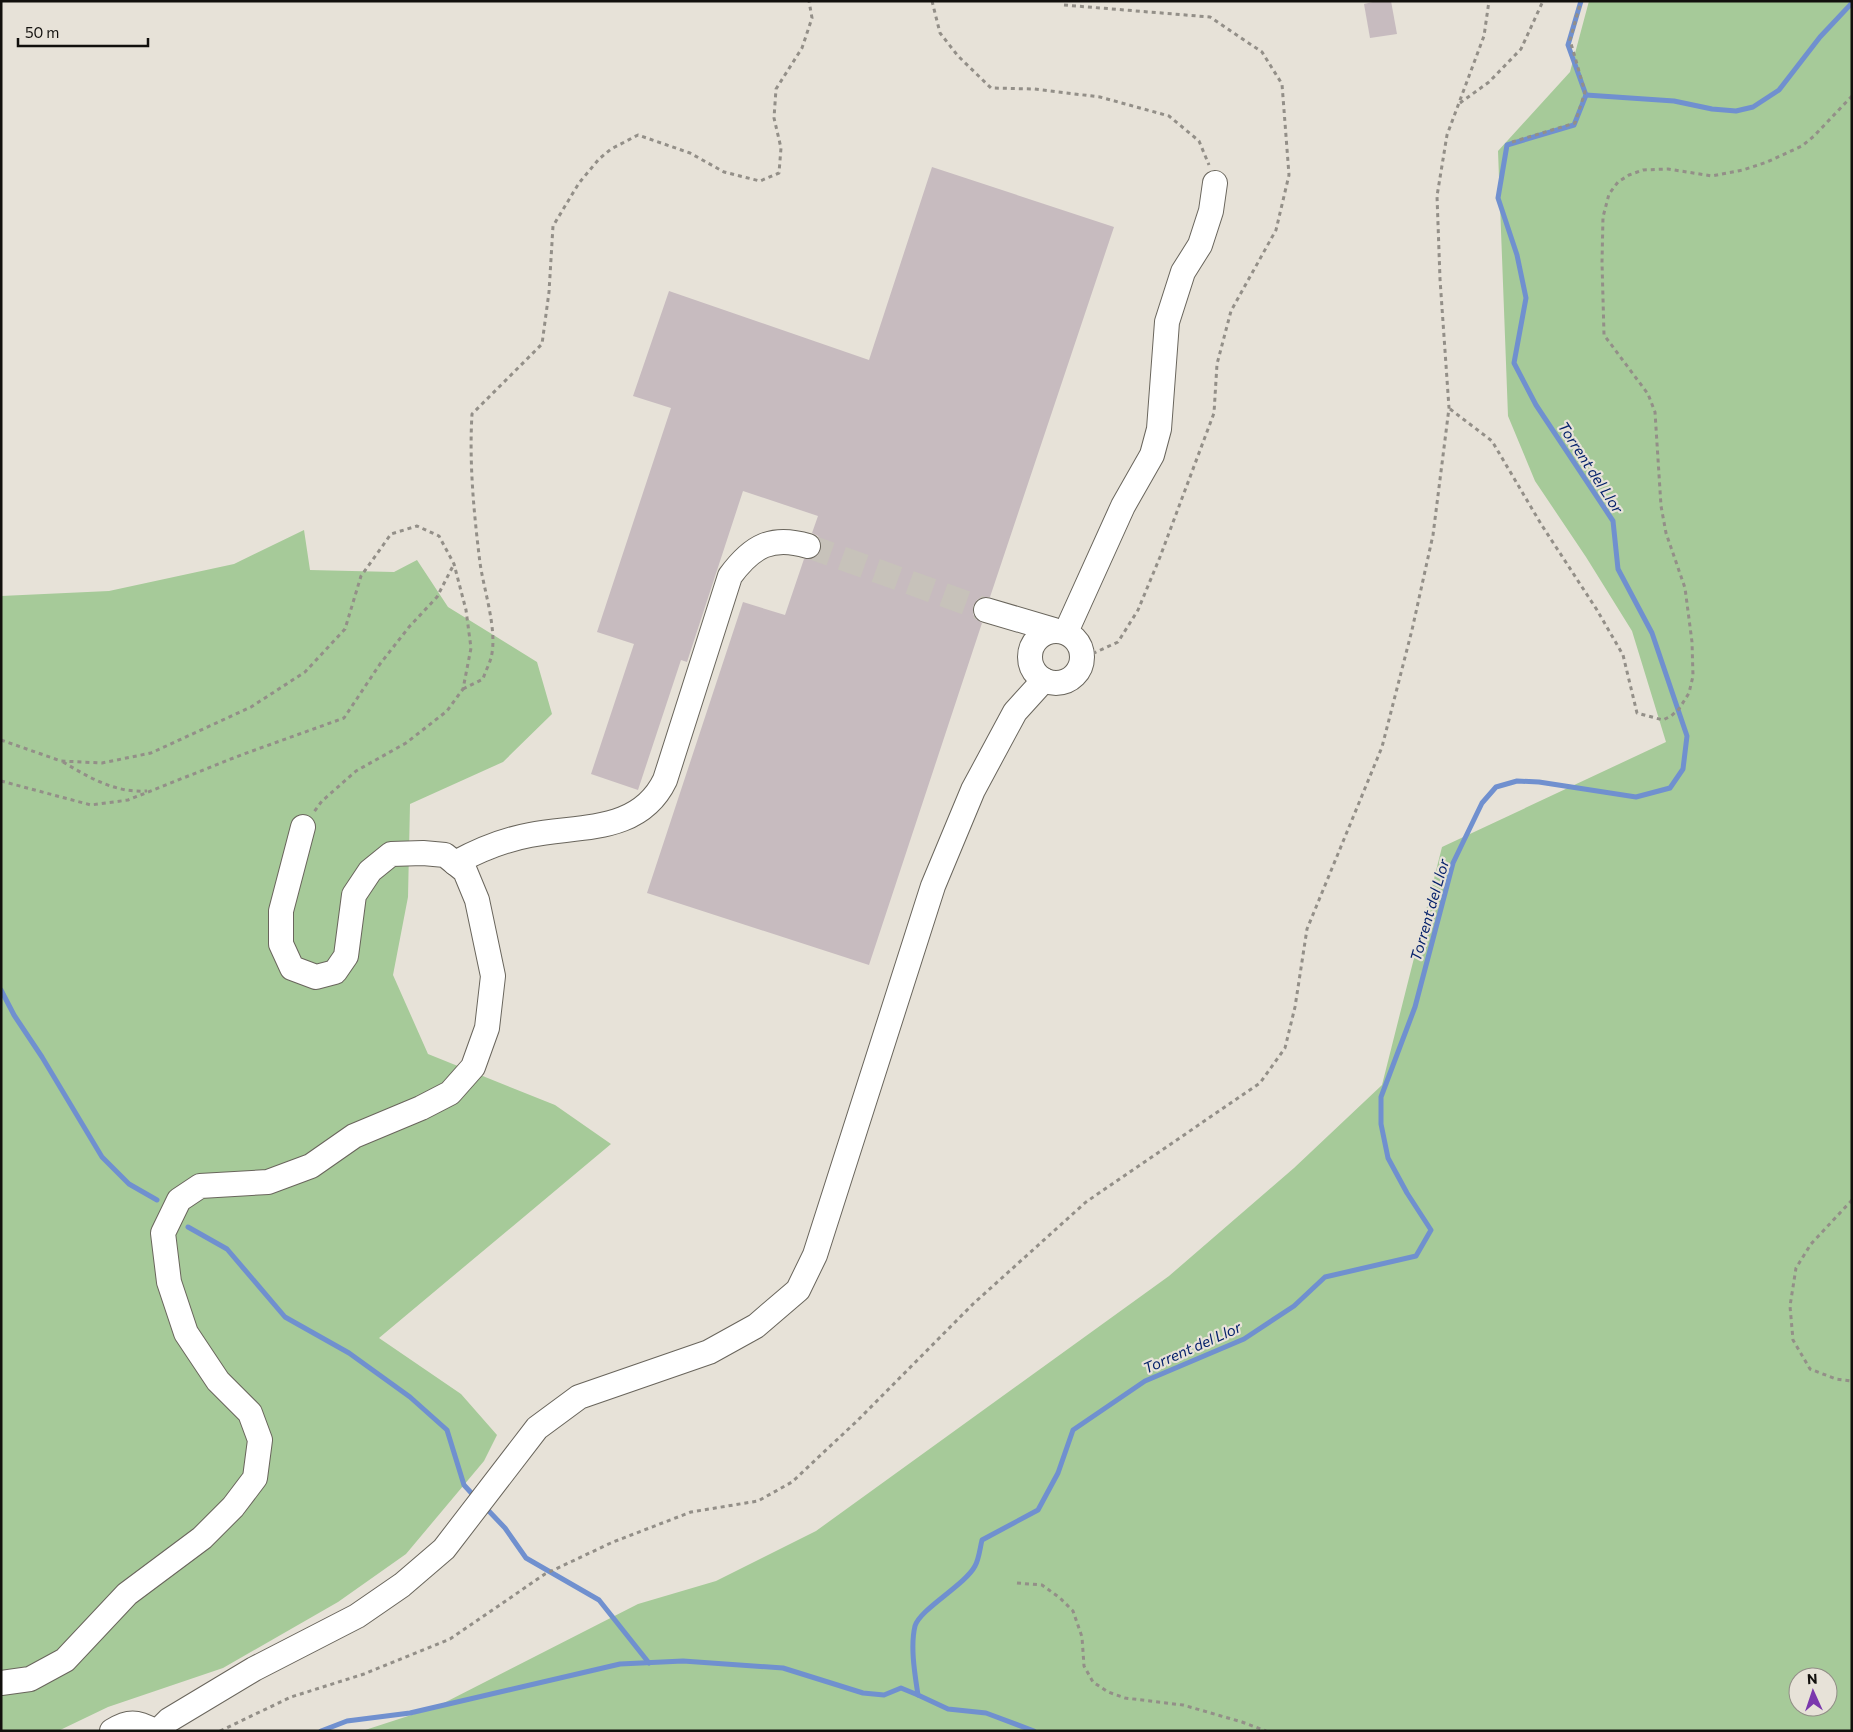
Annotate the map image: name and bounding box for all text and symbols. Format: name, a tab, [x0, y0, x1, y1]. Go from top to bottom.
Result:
scale bar	[18, 15, 148, 47]
text: 50 m	[25, 23, 59, 41]
water label: Torrent del Llor	[1555, 418, 1628, 517]
water label: Torrent del Llor	[1406, 856, 1452, 963]
water label: Torrent del Llor	[1140, 1317, 1245, 1377]
north arrow	[1788, 1667, 1838, 1717]
text: N	[1807, 1670, 1818, 1687]

